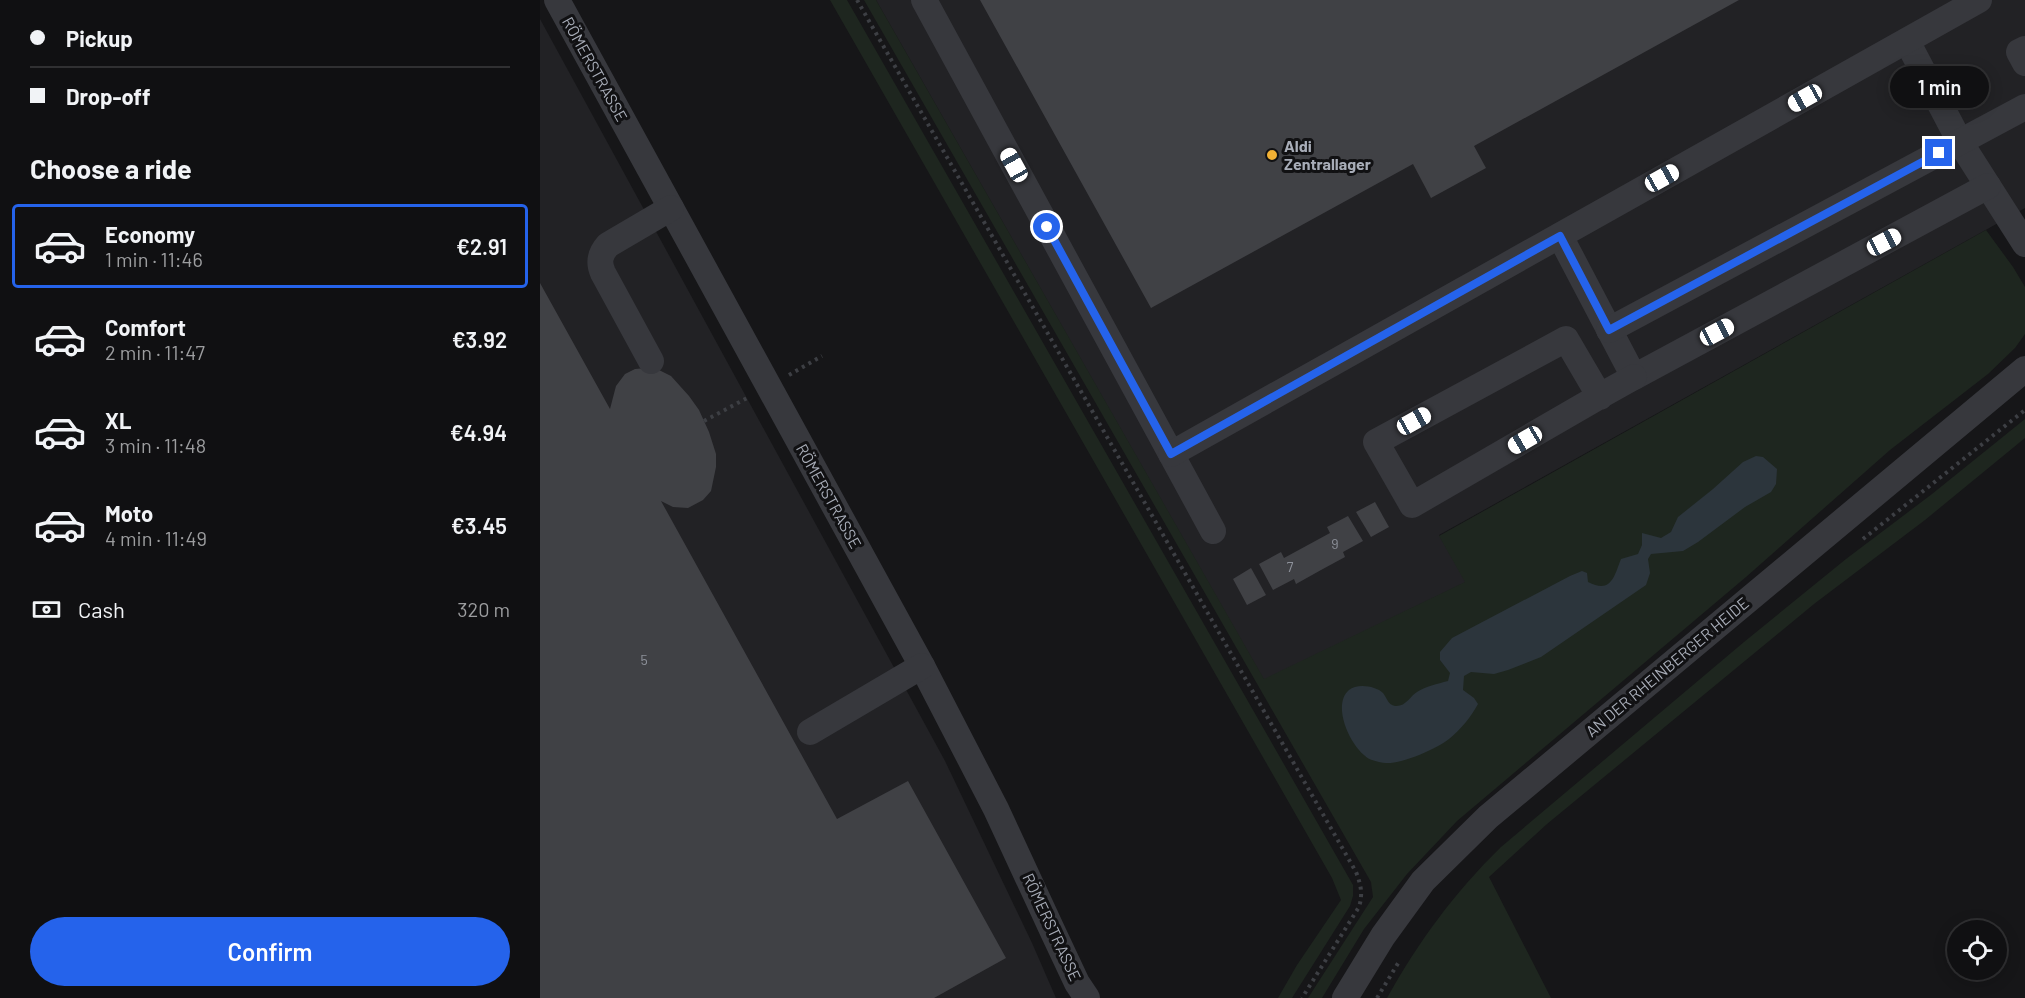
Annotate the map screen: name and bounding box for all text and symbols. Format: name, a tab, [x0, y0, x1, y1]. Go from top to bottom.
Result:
street label: RÖMERSTRASSE	[559, 13, 632, 124]
text: Pickup	[66, 25, 133, 51]
callout: 1 min	[1890, 66, 1988, 108]
text: 1 min	[1918, 75, 1961, 99]
car	[1785, 81, 1825, 115]
text: Drop-off	[66, 83, 150, 109]
place label: Aldi Zentrallager	[1284, 136, 1371, 173]
route end	[1925, 139, 1952, 166]
car	[997, 145, 1031, 185]
marker: Aldi Zentrallager	[1265, 148, 1279, 162]
text: Choose a ride	[30, 152, 192, 184]
car	[1642, 161, 1682, 195]
route start	[1033, 213, 1060, 240]
icon: car	[33, 219, 87, 273]
text: Economy	[105, 221, 195, 247]
car	[1864, 226, 1904, 258]
text: €2.91	[456, 233, 507, 259]
text: 1 min · 11:46	[105, 247, 203, 271]
icon: car	[33, 312, 87, 366]
text: Comfort	[105, 314, 186, 340]
car	[1697, 316, 1737, 348]
text: €3.92	[452, 326, 507, 352]
text: 2 min · 11:47	[105, 340, 205, 364]
car	[1394, 404, 1434, 438]
icon: car	[33, 405, 87, 459]
text: XL	[105, 407, 131, 433]
text: €4.94	[450, 419, 507, 445]
car	[1505, 423, 1545, 457]
text: 3 min · 11:48	[105, 433, 206, 457]
street label: RÖMERSTRASSE	[793, 440, 866, 551]
icon: car	[33, 498, 87, 552]
text: Moto	[105, 500, 153, 526]
text: €3.45	[451, 512, 507, 538]
text: 4 min · 11:49	[105, 526, 207, 550]
house number: 9	[1331, 535, 1339, 552]
house number: 7	[1287, 558, 1294, 575]
icon: cash	[30, 593, 63, 626]
street label: AN DER RHEINBERGER HEIDE	[1581, 593, 1752, 740]
text: Cash	[78, 596, 125, 622]
text: 320 m	[457, 597, 510, 621]
house number: 5	[640, 651, 648, 668]
street label: RÖMERSTRASSE	[1019, 870, 1086, 984]
button: Confirm	[30, 917, 510, 986]
map controls	[1947, 920, 2007, 980]
button: locate	[1947, 920, 2007, 980]

